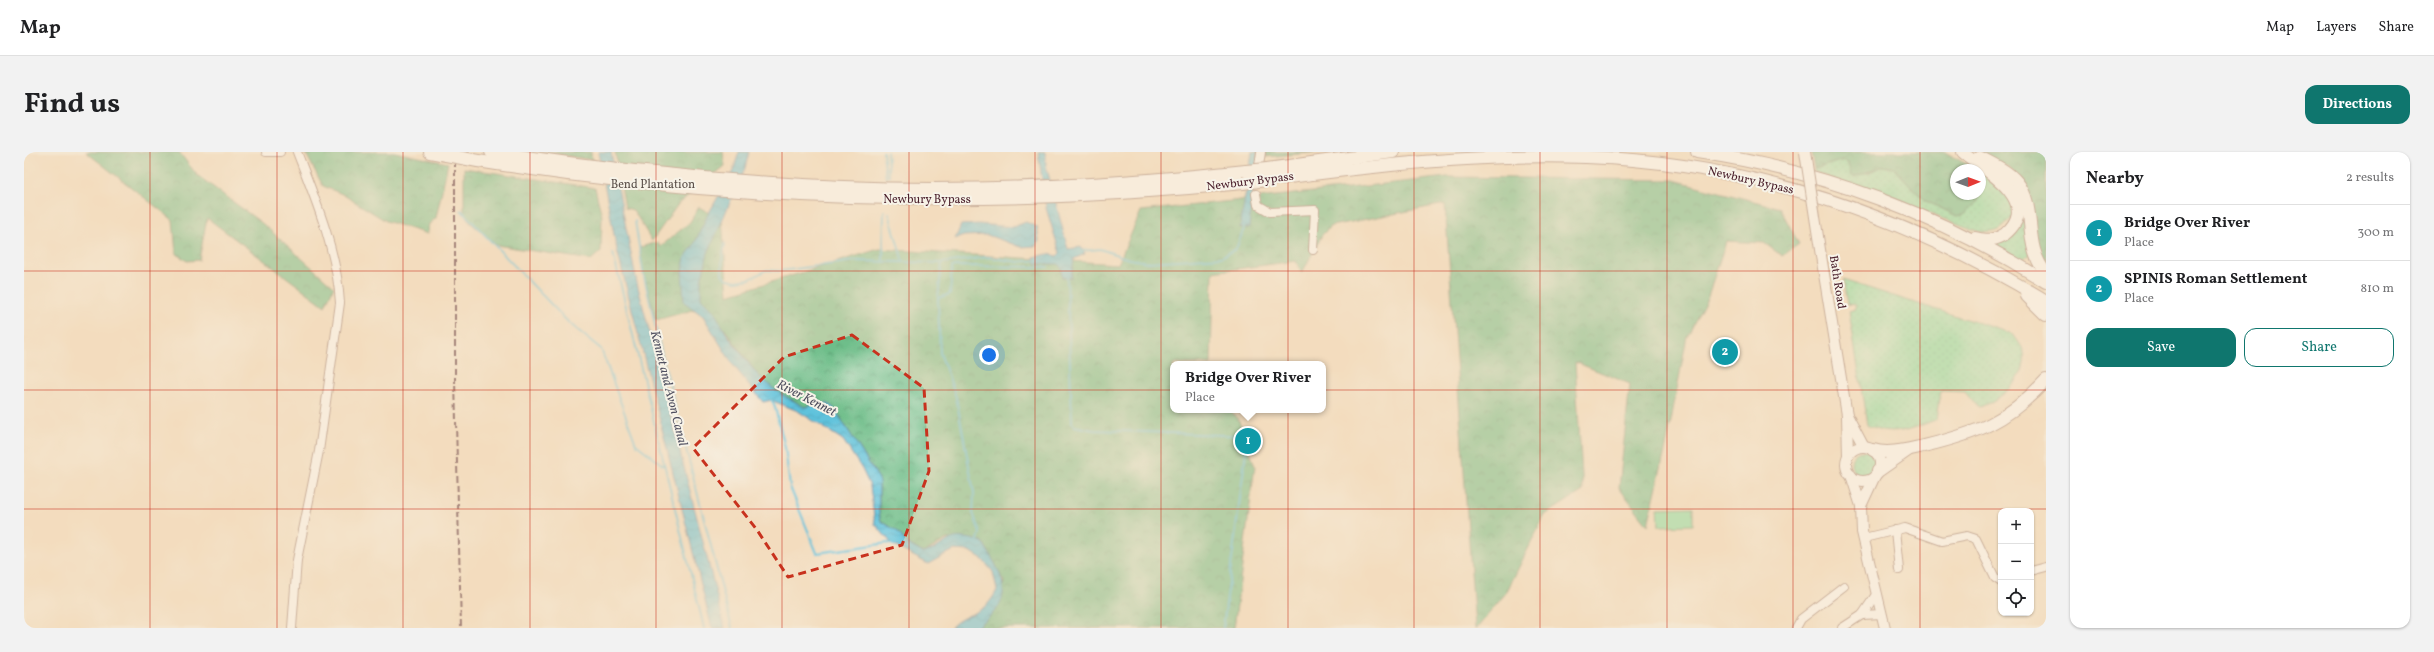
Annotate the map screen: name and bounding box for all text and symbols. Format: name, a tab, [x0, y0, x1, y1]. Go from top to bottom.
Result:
text: Map	[20, 15, 61, 41]
text: Map	[2266, 18, 2294, 37]
text: Layers	[2316, 18, 2356, 37]
text: Share	[2378, 18, 2414, 37]
text: Find us	[24, 85, 120, 124]
button: Directions	[2305, 85, 2410, 124]
street label: Newbury Bypass	[1706, 163, 1795, 199]
north arrow	[1950, 164, 1986, 200]
text: Nearby	[2086, 167, 2144, 190]
street label: Newbury Bypass	[1206, 169, 1295, 195]
text: 2 results	[2346, 169, 2394, 187]
park label: Bend Plantation	[611, 177, 695, 193]
street label: Newbury Bypass	[883, 192, 971, 208]
text: Bridge Over River	[2124, 213, 2250, 234]
text: 1	[2096, 224, 2102, 242]
text: 300 m	[2358, 224, 2394, 242]
text: Place	[2124, 234, 2154, 252]
street label: Bath Road	[1825, 254, 1849, 310]
text: SPINIS Roman Settlement	[2124, 269, 2307, 290]
text: 2	[2096, 280, 2102, 298]
text: 810 m	[2360, 280, 2394, 298]
text: Place	[2124, 290, 2154, 308]
button: Save	[2086, 328, 2236, 367]
button: Share	[2244, 328, 2394, 367]
water label: Kennet and Avon Canal	[645, 329, 691, 449]
pin: 2	[1712, 337, 1738, 367]
your location	[979, 345, 999, 365]
popup	[1170, 361, 1326, 413]
text: Bridge Over River	[1185, 368, 1311, 389]
water label: River Kennet	[773, 376, 840, 422]
text: Place	[1185, 389, 1215, 407]
pin: 1	[1235, 426, 1261, 456]
map controls	[1998, 508, 2034, 616]
button: +	[1998, 508, 2034, 544]
button: −	[1998, 544, 2034, 580]
button: locate	[1998, 580, 2034, 616]

